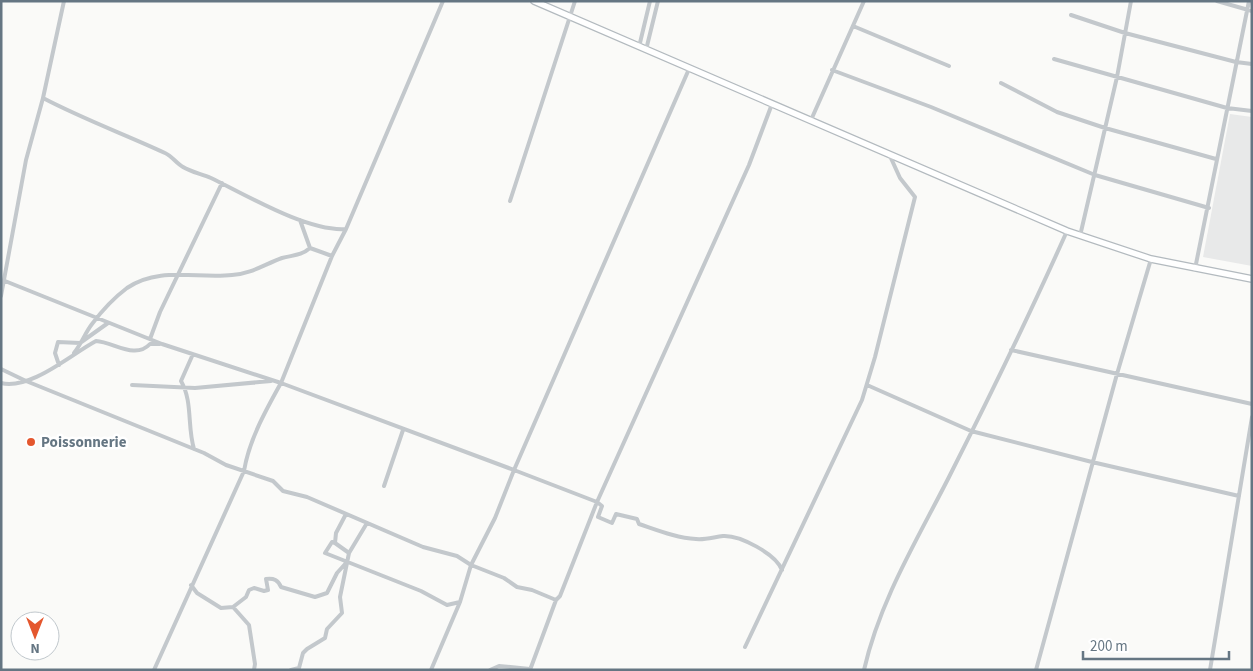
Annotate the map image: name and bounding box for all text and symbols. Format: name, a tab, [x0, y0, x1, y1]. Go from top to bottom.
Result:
place label: Poissonnerie	[41, 432, 127, 453]
marker: Poissonnerie	[25, 436, 37, 448]
north arrow	[10, 611, 60, 661]
scale bar	[1083, 628, 1229, 660]
text: 200 m	[1090, 636, 1128, 657]
text: N	[30, 638, 40, 658]

